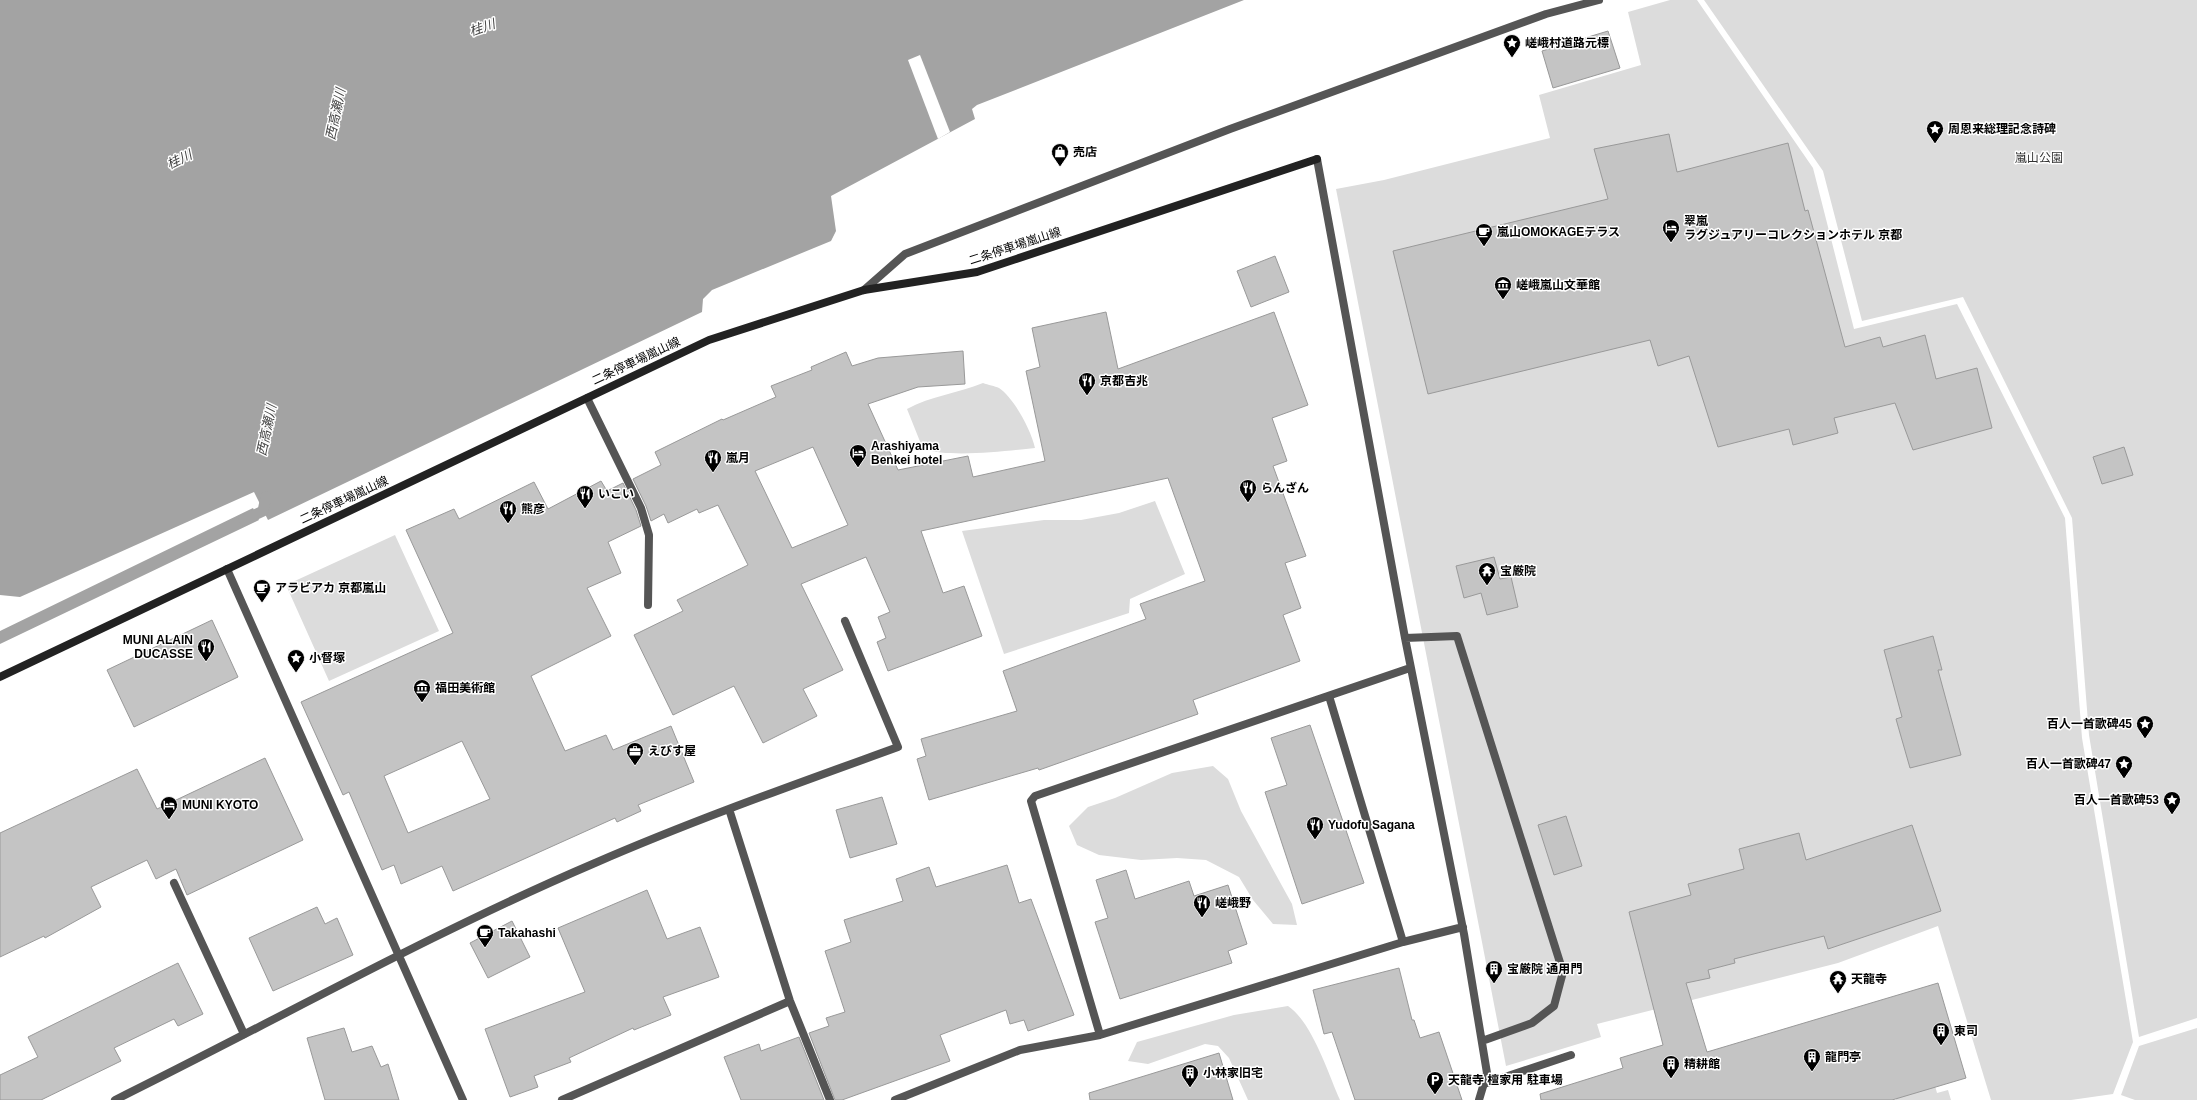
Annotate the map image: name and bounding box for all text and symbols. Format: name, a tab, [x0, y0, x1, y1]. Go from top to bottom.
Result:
water label: 桂川	[467, 16, 499, 39]
place icon: 嵯峨村道路元標	[1502, 33, 1522, 58]
place label: 嵯峨村道路元標	[1525, 36, 1609, 50]
water label: 西高瀬川	[323, 85, 349, 141]
place icon: 周恩来総理記念詩碑	[1925, 119, 1945, 144]
place label: 周恩来総理記念詩碑	[1948, 122, 2056, 136]
shop icon: 売店	[1050, 142, 1070, 167]
place label: 売店	[1073, 145, 1097, 159]
water label: 桂川	[164, 146, 196, 172]
park label: 嵐山公園	[2015, 151, 2063, 165]
place label: 翠嵐 ラグジュアリーコレクションホテル 京都	[1684, 214, 1902, 242]
hotel icon: 翠嵐 ラグジュアリーコレクションホテル 京都	[1661, 218, 1681, 243]
cafe icon: 嵐山OMOKAGEテラス	[1474, 222, 1494, 247]
street label: 二条停車場嵐山線	[967, 225, 1063, 267]
place label: 嵐山OMOKAGEテラス	[1497, 225, 1620, 239]
museum icon: 嵯峨嵐山文華館	[1493, 275, 1513, 300]
place label: 嵯峨嵐山文華館	[1516, 278, 1600, 292]
street label: 二条停車場嵐山線	[590, 334, 682, 388]
restaurant icon: 京都吉兆	[1077, 371, 1097, 396]
place label: 京都吉兆	[1100, 374, 1148, 388]
water label: 西高瀬川	[254, 401, 280, 457]
place label: Arashiyama Benkei hotel	[871, 439, 942, 467]
hotel icon: Arashiyama Benkei hotel	[848, 443, 868, 468]
restaurant icon: 嵐月	[703, 448, 723, 473]
place label: 嵐月	[726, 451, 750, 465]
street label: 二条停車場嵐山線	[298, 473, 390, 527]
restaurant icon: らんざん	[1238, 478, 1258, 503]
place label: らんざん	[1261, 481, 1309, 495]
restaurant icon: いこい	[575, 484, 595, 509]
place label: いこい	[598, 487, 634, 501]
restaurant icon: 熊彦	[498, 499, 518, 524]
place label: 熊彦	[521, 502, 545, 516]
temple icon: 宝厳院	[1477, 561, 1497, 586]
place label: 宝厳院	[1500, 564, 1536, 578]
cafe icon: アラビアカ 京都嵐山	[252, 578, 272, 603]
place label: アラビアカ 京都嵐山	[275, 581, 386, 595]
place label: MUNI ALAIN DUCASSE	[123, 633, 193, 661]
restaurant icon: MUNI ALAIN DUCASSE	[196, 637, 216, 662]
place icon: 小督塚	[286, 648, 306, 673]
place label: 小督塚	[309, 651, 345, 665]
museum icon: 福田美術館	[412, 678, 432, 703]
place label: 福田美術館	[435, 681, 495, 695]
place icon: 百人一首歌碑45	[2135, 714, 2155, 739]
place label: 百人一首歌碑45	[2047, 717, 2132, 731]
office icon: えびす屋	[625, 741, 645, 766]
place label: えびす屋	[648, 744, 696, 758]
place icon: 百人一首歌碑47	[2114, 754, 2134, 779]
place label: 百人一首歌碑47	[2026, 757, 2111, 771]
place icon: 百人一首歌碑53	[2162, 790, 2182, 815]
place label: 百人一首歌碑53	[2074, 793, 2159, 807]
hotel icon: MUNI KYOTO	[159, 795, 179, 820]
place label: MUNI KYOTO	[182, 798, 258, 812]
restaurant icon: Yudofu Sagana	[1305, 815, 1325, 840]
place label: Yudofu Sagana	[1328, 818, 1415, 832]
restaurant icon: 嵯峨野	[1192, 893, 1212, 918]
place label: 嵯峨野	[1215, 896, 1251, 910]
cafe icon: Takahashi	[475, 923, 495, 948]
place label: Takahashi	[498, 926, 556, 940]
building icon: 宝厳院 通用門	[1484, 959, 1504, 984]
place label: 宝厳院 通用門	[1507, 962, 1582, 976]
temple icon: 天龍寺	[1828, 969, 1848, 994]
place label: 天龍寺	[1851, 972, 1887, 986]
building icon: 東司	[1931, 1021, 1951, 1046]
place label: 東司	[1954, 1024, 1978, 1038]
building icon: 龍門亭	[1802, 1047, 1822, 1072]
place label: 龍門亭	[1825, 1050, 1861, 1064]
building icon: 精耕館	[1661, 1054, 1681, 1079]
place label: 精耕館	[1684, 1057, 1720, 1071]
building icon: 小林家旧宅	[1180, 1063, 1200, 1088]
place label: 小林家旧宅	[1203, 1066, 1263, 1080]
parking icon: 天龍寺 檀家用 駐車場	[1425, 1070, 1445, 1095]
place label: 天龍寺 檀家用 駐車場	[1448, 1073, 1563, 1087]

